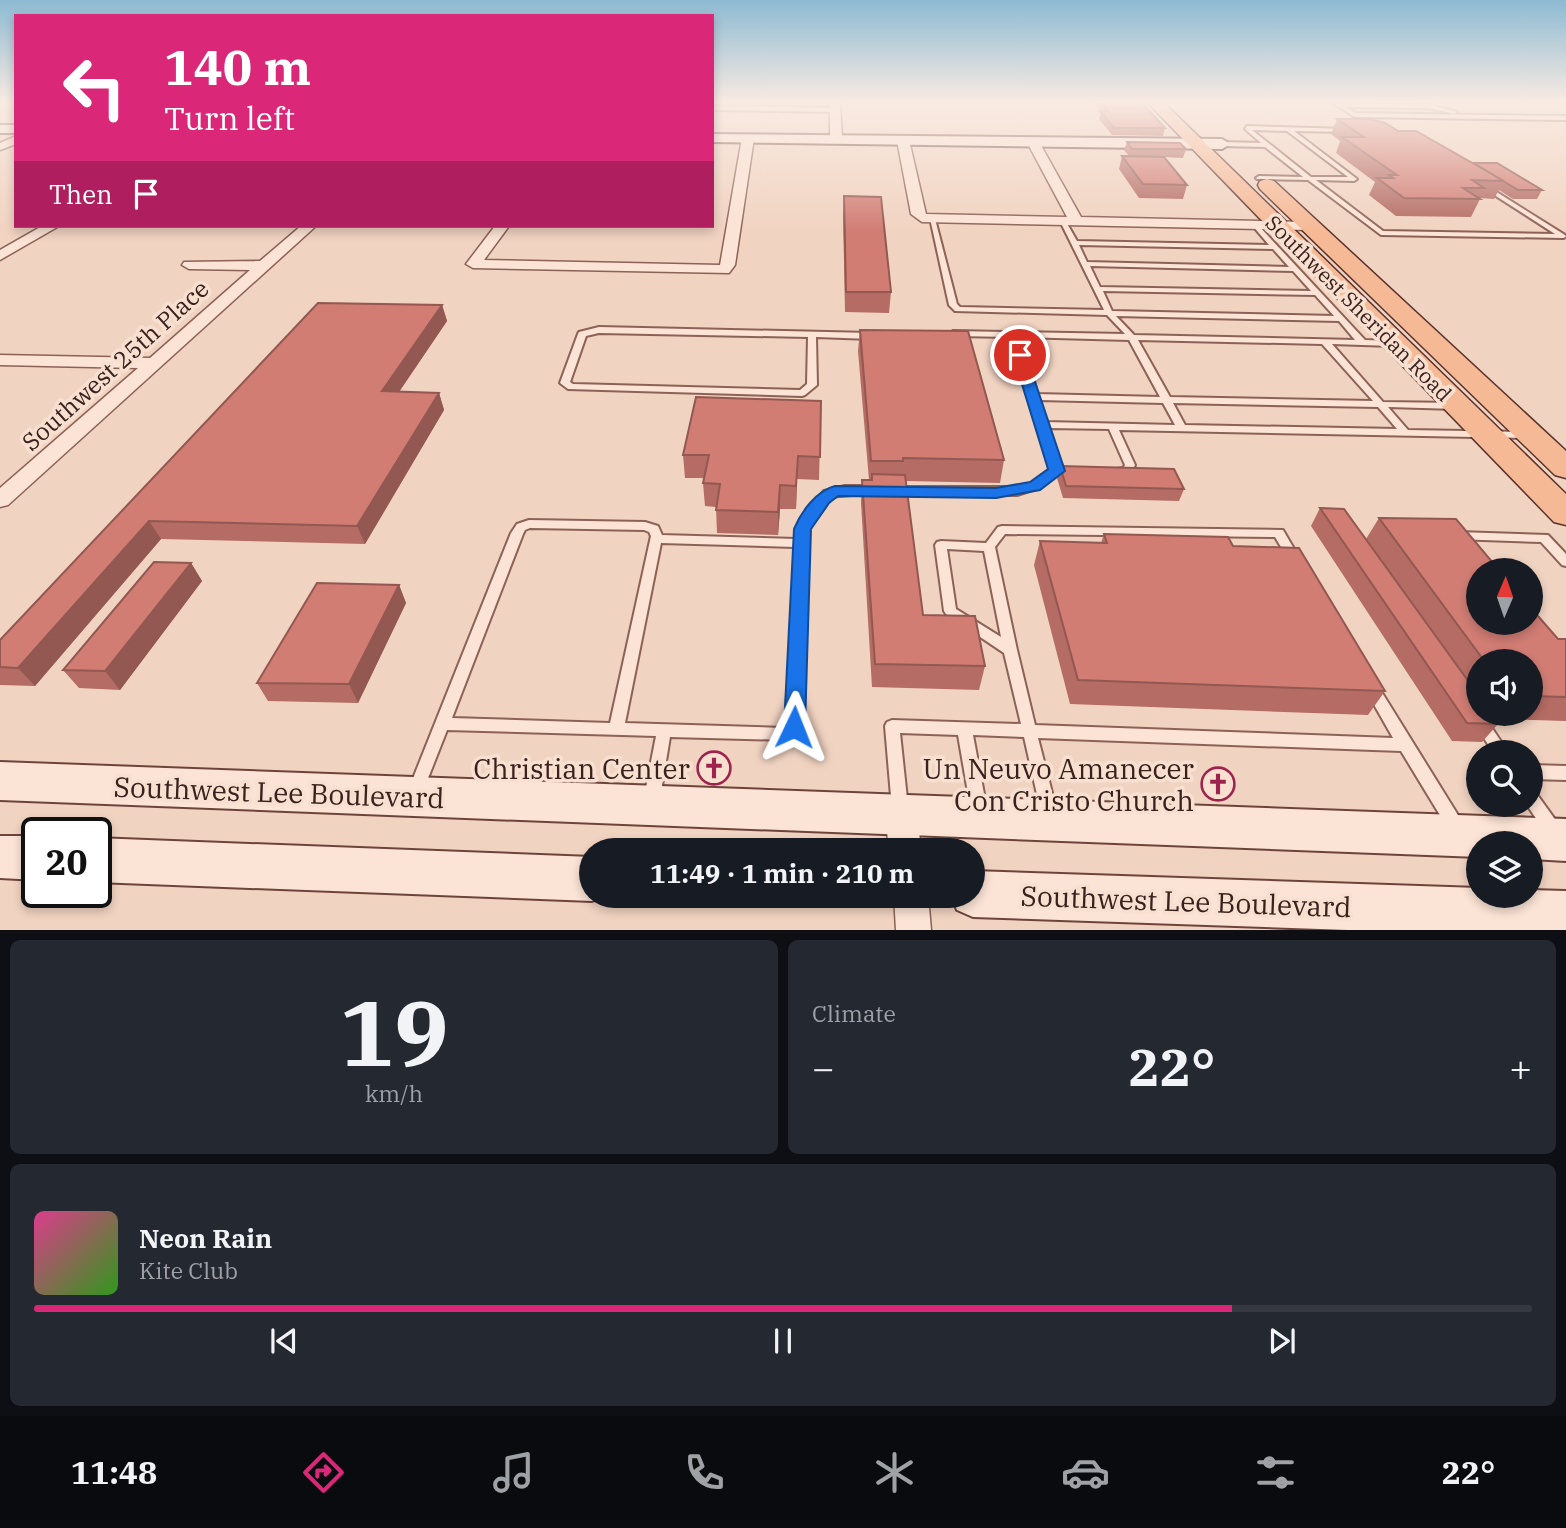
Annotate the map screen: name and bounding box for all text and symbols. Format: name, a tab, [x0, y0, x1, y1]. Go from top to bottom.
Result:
text: 140 m	[164, 35, 311, 98]
icon: left	[49, 42, 140, 133]
text: Turn left	[164, 97, 295, 139]
icon: arrive	[127, 175, 165, 213]
text: Then	[49, 177, 113, 211]
street label: Southwest Sheridan Road	[1260, 209, 1458, 407]
street label: Southwest 25th Place	[15, 273, 215, 457]
pin	[990, 325, 1050, 385]
icon: arrive	[1001, 336, 1039, 374]
north arrow	[1466, 558, 1544, 635]
map controls	[1466, 558, 1543, 908]
button: sound	[1466, 649, 1543, 726]
position arrow	[757, 690, 831, 764]
button: search	[1466, 740, 1543, 817]
church icon: Christian Center	[695, 749, 733, 787]
place label: Christian Center	[473, 750, 691, 787]
place label: Un Neuvo Amanecer Con Cristo Church	[922, 750, 1195, 819]
church icon: Un Neuvo Amanecer Con Cristo Church	[1199, 765, 1237, 803]
street label: Southwest Lee Boulevard	[113, 768, 445, 816]
speed limit sign: 20	[21, 817, 112, 908]
button: layers	[1466, 831, 1543, 908]
text: 11:49 · 1 min · 210 m	[650, 856, 914, 890]
street label: Southwest Lee Boulevard	[1020, 877, 1352, 925]
text: 19	[339, 973, 449, 1091]
text: Climate	[812, 998, 896, 1028]
text: 22°	[1129, 1033, 1215, 1100]
text: −	[812, 1043, 835, 1092]
text: +	[1509, 1043, 1532, 1092]
text: km/h	[365, 1078, 423, 1108]
text: Neon Rain	[139, 1221, 272, 1255]
text: Kite Club	[139, 1255, 238, 1285]
icon: previous	[265, 1322, 303, 1360]
icon: pause	[764, 1322, 802, 1360]
icon: next	[1263, 1322, 1301, 1360]
icon: directions	[299, 1448, 348, 1497]
icon: music	[489, 1448, 538, 1497]
icon: phone	[680, 1448, 729, 1497]
icon: climate	[870, 1448, 919, 1497]
icon: car	[1061, 1448, 1110, 1497]
icon: filters	[1251, 1448, 1300, 1497]
text: 11:48	[71, 1451, 157, 1493]
text: 22°	[1442, 1451, 1495, 1493]

